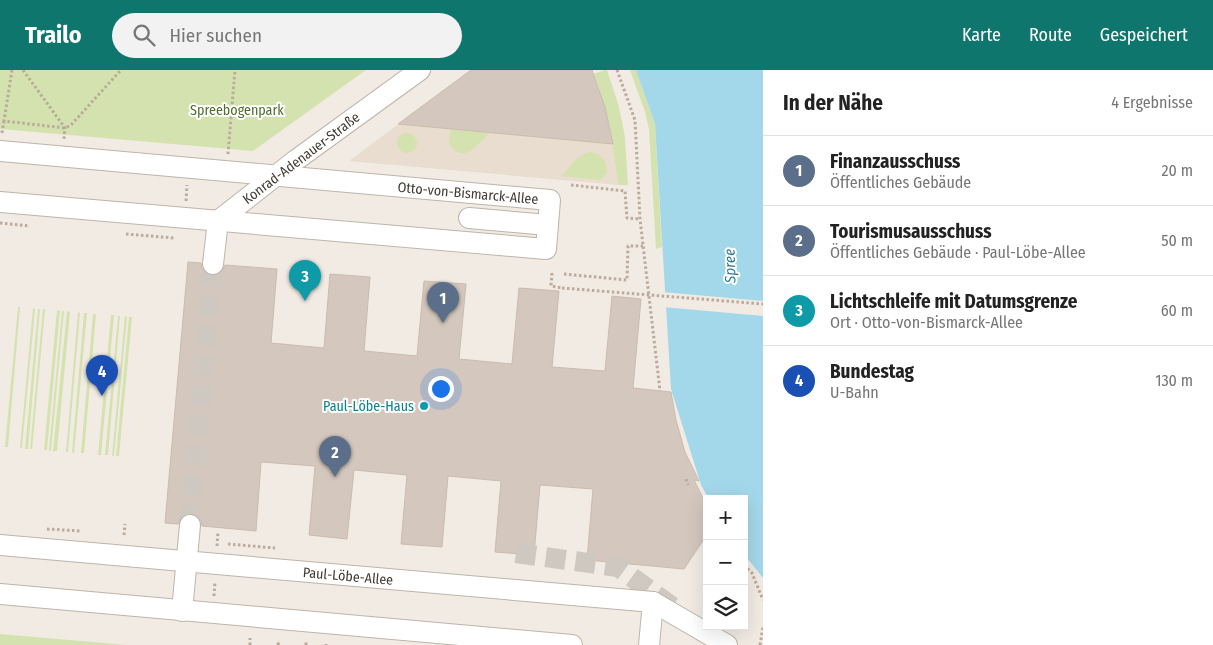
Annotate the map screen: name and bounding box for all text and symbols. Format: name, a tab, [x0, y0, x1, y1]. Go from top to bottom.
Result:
search box	[112, 13, 462, 58]
text: Trailo	[25, 21, 82, 49]
icon: search	[130, 21, 158, 49]
text: Hier suchen	[170, 24, 262, 47]
text: Karte	[962, 24, 1001, 46]
text: Route	[1029, 24, 1072, 46]
text: Gespeichert	[1100, 24, 1188, 46]
text: In der Nähe	[783, 90, 883, 116]
text: 4 Ergebnisse	[1111, 93, 1193, 112]
park label: Spreebogenpark	[190, 102, 284, 119]
street label: Konrad-Adenauer-Straße	[239, 109, 363, 208]
text: Finanzausschuss	[830, 150, 960, 173]
text: 1	[796, 161, 802, 180]
text: 20 m	[1162, 161, 1193, 180]
text: Öffentliches Gebäude	[830, 173, 971, 192]
street label: Otto-von-Bismarck-Allee	[397, 179, 539, 208]
text: Tourismusausschuss	[830, 220, 991, 243]
text: 2	[795, 231, 803, 250]
text: 50 m	[1161, 231, 1193, 250]
text: Öffentliches Gebäude · Paul-Löbe-Allee	[830, 243, 1086, 262]
water label: Spree	[720, 249, 740, 284]
pin: 3	[289, 260, 321, 301]
pin: 1	[427, 282, 459, 323]
text: Lichtschleife mit Datumsgrenze	[830, 290, 1077, 313]
text: 3	[795, 301, 803, 320]
text: 60 m	[1161, 301, 1193, 320]
text: Ort · Otto-von-Bismarck-Allee	[830, 313, 1023, 332]
pin: 4	[86, 355, 118, 396]
text: Bundestag	[830, 360, 914, 383]
text: 4	[795, 371, 803, 390]
text: 130 m	[1155, 371, 1193, 390]
your location	[428, 376, 454, 402]
text: U-Bahn	[830, 383, 879, 402]
place label: Paul-Löbe-Haus	[323, 398, 414, 415]
marker: Paul-Löbe-Haus	[418, 400, 430, 412]
pin: 2	[319, 436, 351, 477]
map controls	[703, 495, 748, 630]
button: +	[703, 495, 748, 540]
button: −	[703, 540, 748, 585]
street label: Paul-Löbe-Allee	[302, 564, 394, 589]
button: layers	[703, 585, 748, 630]

